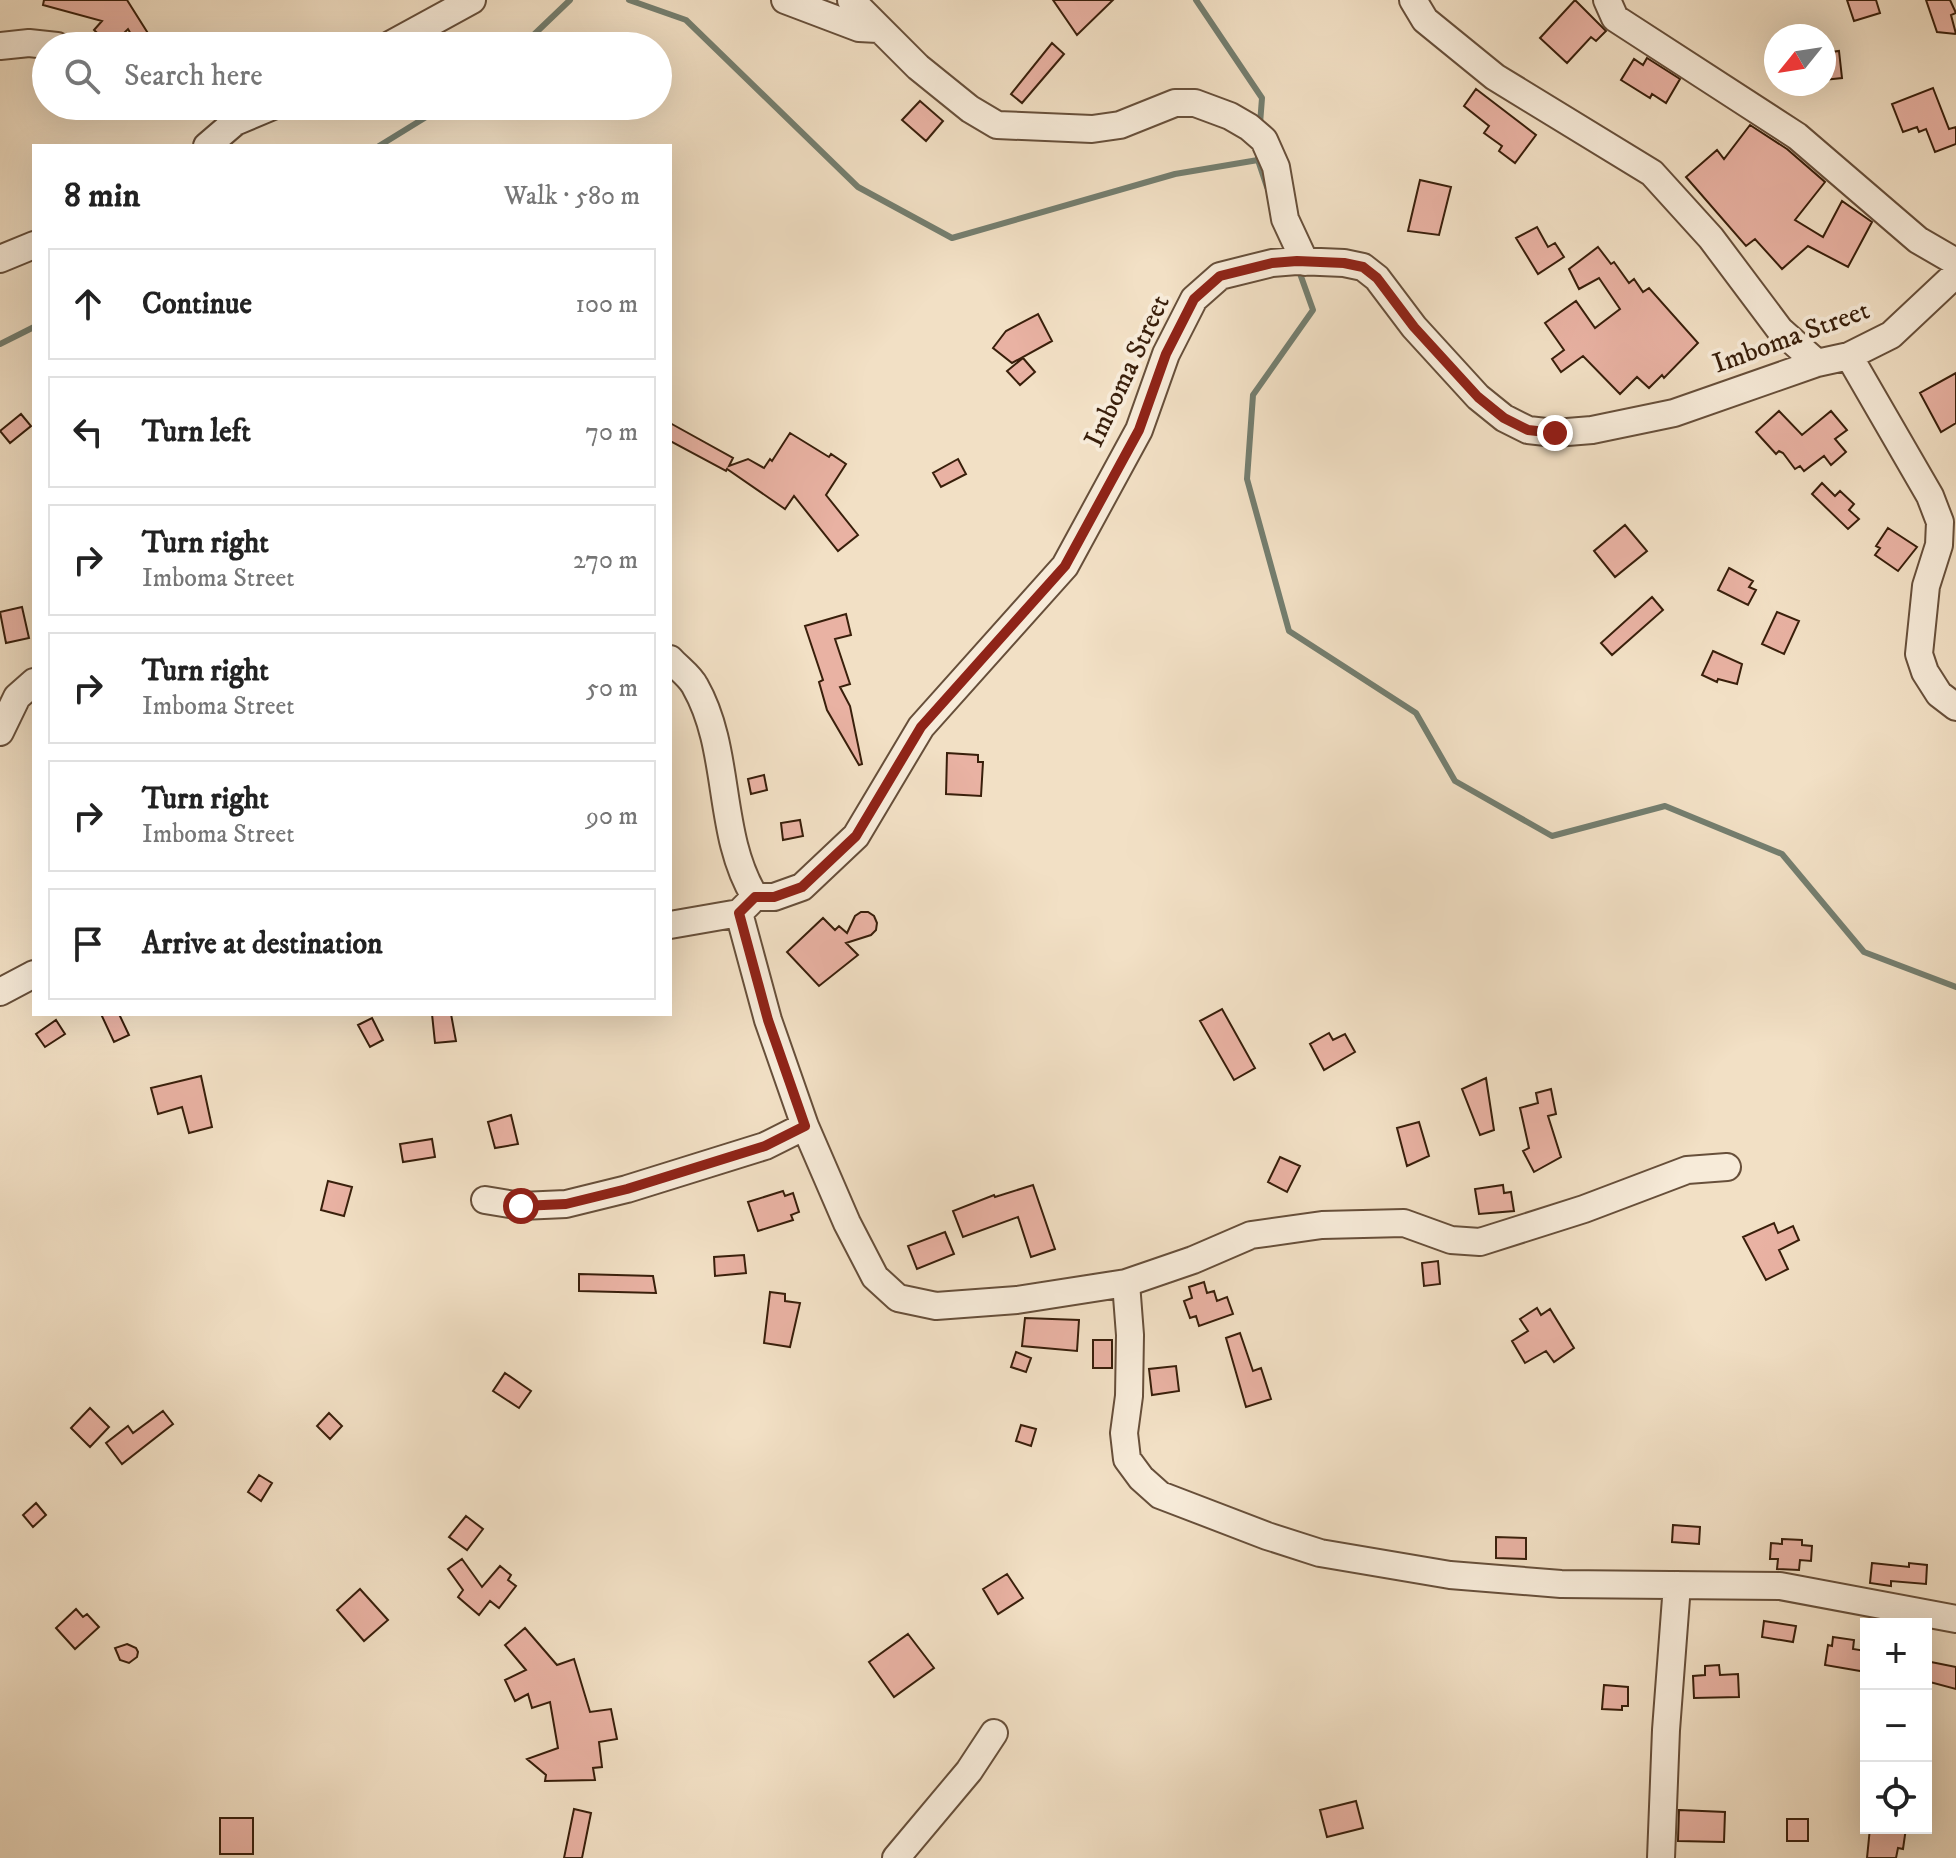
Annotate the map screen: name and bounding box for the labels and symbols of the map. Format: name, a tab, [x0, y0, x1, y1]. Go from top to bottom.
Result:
north arrow	[1764, 24, 1836, 96]
street label: Imboma Street	[1076, 289, 1178, 453]
street label: Imboma Street	[1708, 292, 1874, 382]
route end	[1537, 415, 1573, 451]
route start	[503, 1188, 539, 1224]

